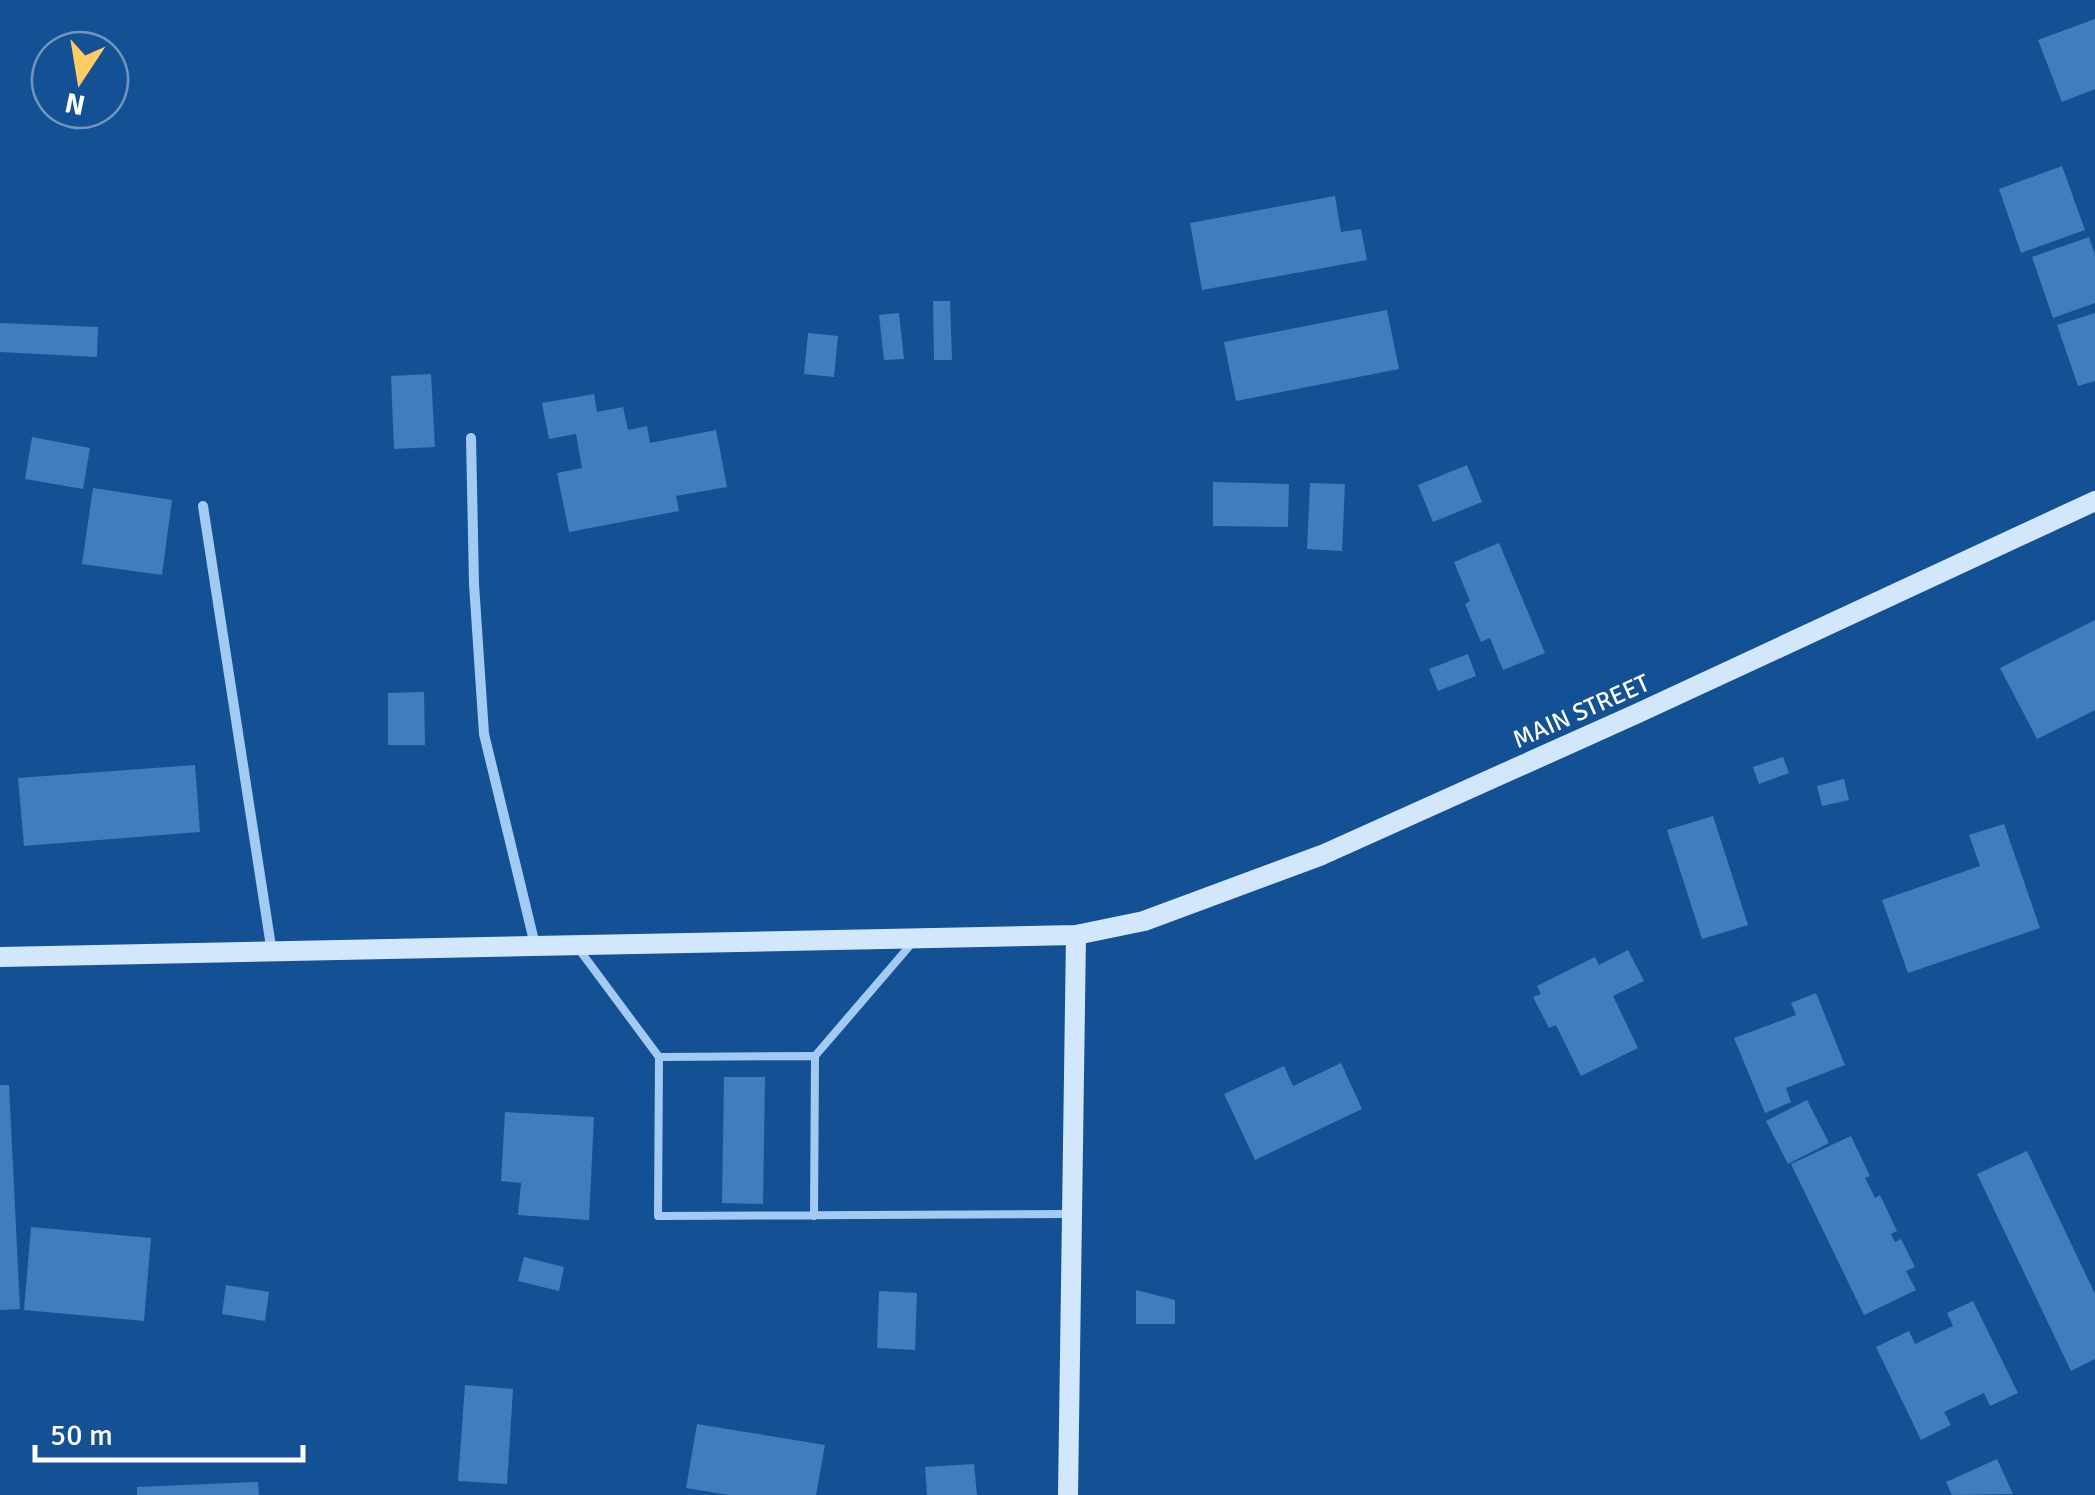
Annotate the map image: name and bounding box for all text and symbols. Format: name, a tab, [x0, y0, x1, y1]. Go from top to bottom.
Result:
north arrow	[30, 30, 130, 130]
text: N	[62, 85, 88, 122]
street label: MAIN STREET	[1508, 667, 1655, 755]
scale bar	[35, 1400, 302, 1462]
text: 50 m	[50, 1417, 113, 1454]

